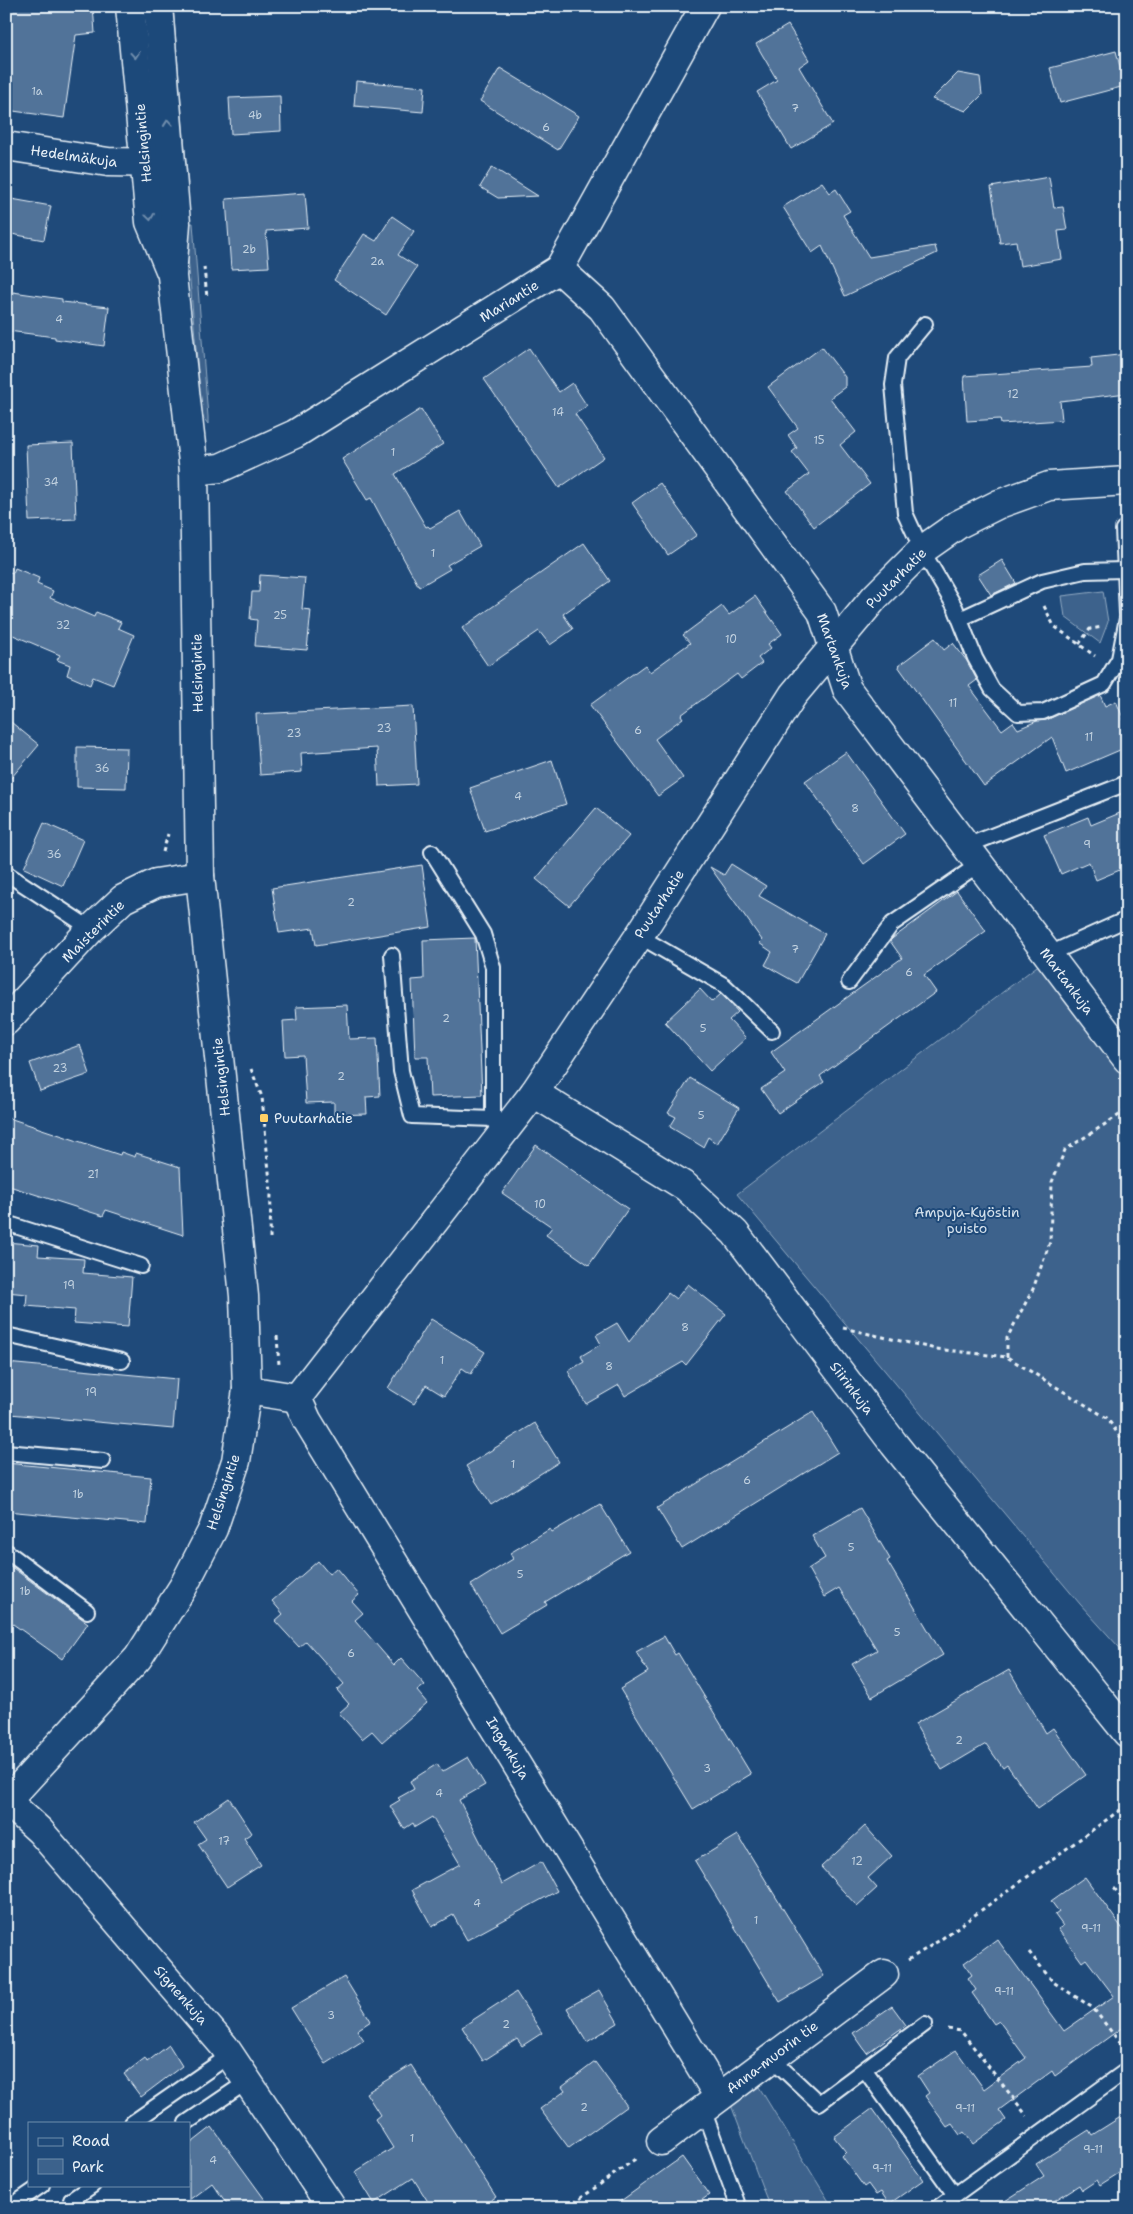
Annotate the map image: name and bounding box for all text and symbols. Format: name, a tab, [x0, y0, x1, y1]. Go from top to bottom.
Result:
one-way arrow	[129, 51, 140, 59]
house number: 1a	[31, 84, 43, 99]
house number: 7	[791, 101, 799, 116]
street label: Helsingintie	[131, 103, 155, 183]
house number: 4b	[248, 108, 262, 123]
one-way arrow	[163, 118, 174, 126]
house number: 6	[542, 120, 550, 135]
street label: Hedelmäkuja	[29, 141, 119, 171]
one-way arrow	[144, 213, 155, 221]
house number: 2b	[242, 242, 256, 257]
house number: 2a	[370, 254, 384, 269]
street label: Mariantie	[476, 276, 542, 326]
house number: 4	[55, 312, 63, 327]
house number: 12	[1007, 387, 1019, 402]
house number: 14	[552, 405, 564, 420]
house number: 15	[813, 433, 825, 448]
house number: 1	[391, 445, 395, 460]
house number: 34	[44, 475, 59, 490]
street label: Puutarhatie	[862, 544, 930, 612]
house number: 1	[431, 546, 435, 561]
house number: 25	[273, 608, 287, 623]
street label: Martankuja	[813, 611, 857, 692]
house number: 32	[56, 618, 70, 633]
house number: 10	[725, 632, 737, 647]
street label: Helsingintie	[187, 633, 207, 713]
house number: 11	[949, 696, 957, 711]
house number: 23	[377, 721, 391, 736]
house number: 6	[634, 723, 642, 738]
house number: 23	[287, 726, 301, 741]
house number: 11	[1085, 730, 1093, 745]
house number: 36	[94, 761, 110, 776]
house number: 4	[514, 789, 522, 804]
house number: 8	[851, 801, 859, 816]
house number: 9	[1083, 837, 1091, 852]
house number: 36	[46, 847, 62, 862]
street label: Puutarhatie	[630, 866, 688, 942]
house number: 2	[347, 895, 355, 910]
street label: Maisterintie	[58, 896, 128, 966]
house number: 7	[791, 942, 799, 957]
street label: Martankuja	[1036, 944, 1098, 1018]
house number: 6	[905, 965, 913, 980]
house number: 2	[442, 1011, 450, 1026]
house number: 5	[700, 1021, 707, 1036]
street label: Helsingintie	[208, 1037, 234, 1117]
house number: 23	[53, 1061, 67, 1076]
house number: 2	[337, 1069, 345, 1084]
house number: 5	[698, 1108, 705, 1123]
place label: Puutarhatie	[274, 1109, 353, 1127]
marker: Puutarhatie	[258, 1112, 270, 1124]
house number: 21	[87, 1167, 99, 1182]
house number: 10	[534, 1197, 546, 1212]
park label: Ampuja-Kyöstin puisto	[914, 1203, 1020, 1237]
house number: 19	[63, 1278, 75, 1293]
house number: 8	[681, 1320, 689, 1335]
house number: 1	[440, 1353, 444, 1368]
street label: Siirinkuja	[826, 1358, 878, 1418]
house number: 8	[605, 1359, 613, 1374]
house number: 19	[85, 1385, 97, 1400]
street label: Helsingintie	[202, 1452, 244, 1532]
house number: 1	[511, 1457, 515, 1472]
house number: 6	[743, 1473, 751, 1488]
house number: 1b	[73, 1487, 83, 1502]
house number: 5	[848, 1540, 855, 1555]
house number: 5	[517, 1567, 524, 1582]
house number: 1b	[20, 1584, 30, 1599]
house number: 5	[894, 1625, 901, 1640]
house number: 6	[347, 1646, 355, 1661]
street label: Ingankuja	[482, 1713, 534, 1783]
house number: 2	[955, 1733, 963, 1748]
house number: 3	[703, 1761, 711, 1776]
house number: 4	[435, 1786, 443, 1801]
house number: 17	[218, 1834, 230, 1849]
house number: 12	[851, 1854, 863, 1869]
house number: 4	[473, 1896, 481, 1911]
house number: 1	[754, 1913, 758, 1928]
house number: 9-11	[1081, 1921, 1101, 1936]
street label: Signenkuja	[150, 1962, 212, 2029]
house number: 9-11	[994, 1984, 1014, 1999]
house number: 3	[327, 2008, 335, 2023]
house number: 2	[502, 2017, 510, 2032]
street label: Anna-muorin tie	[723, 2017, 822, 2097]
house number: 2	[580, 2100, 588, 2115]
house number: 9-11	[955, 2101, 975, 2116]
legend	[28, 2122, 190, 2186]
text: Road	[72, 2131, 110, 2151]
house number: 1	[410, 2131, 414, 2146]
house number: 9-11	[1083, 2142, 1103, 2157]
house number: 4	[209, 2153, 217, 2168]
text: Park	[72, 2157, 104, 2177]
house number: 9-11	[872, 2161, 892, 2176]

